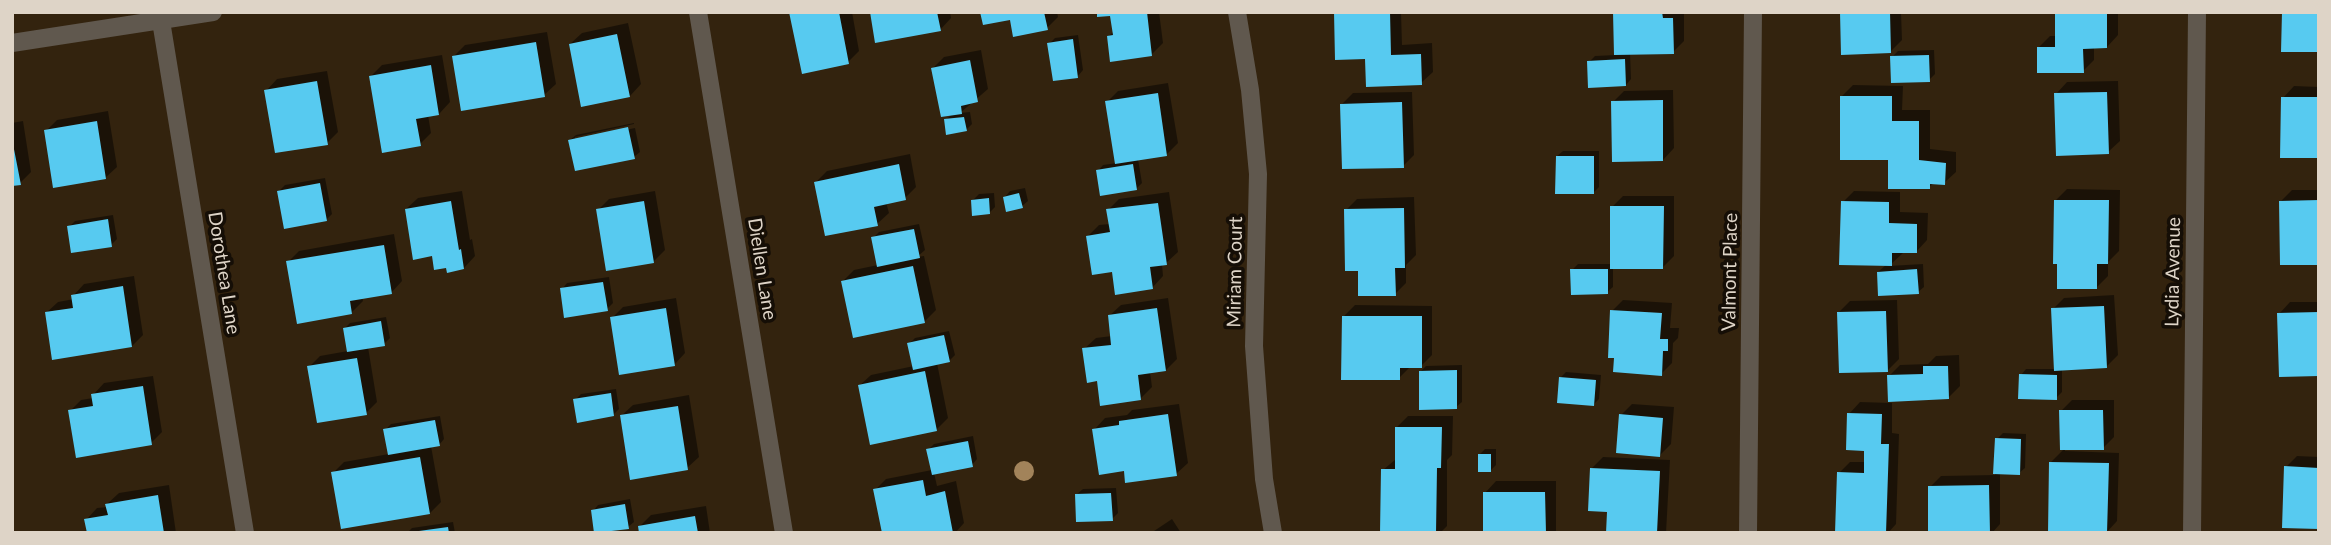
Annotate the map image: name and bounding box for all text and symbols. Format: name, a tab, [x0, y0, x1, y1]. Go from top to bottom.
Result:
street label: Dorothea Lane	[203, 210, 245, 336]
street label: Valmont Place	[1718, 213, 1742, 331]
street label: Diellen Lane	[743, 216, 781, 322]
street label: Miriam Court	[1223, 216, 1247, 328]
street label: Lydia Avenue	[2161, 217, 2185, 327]

